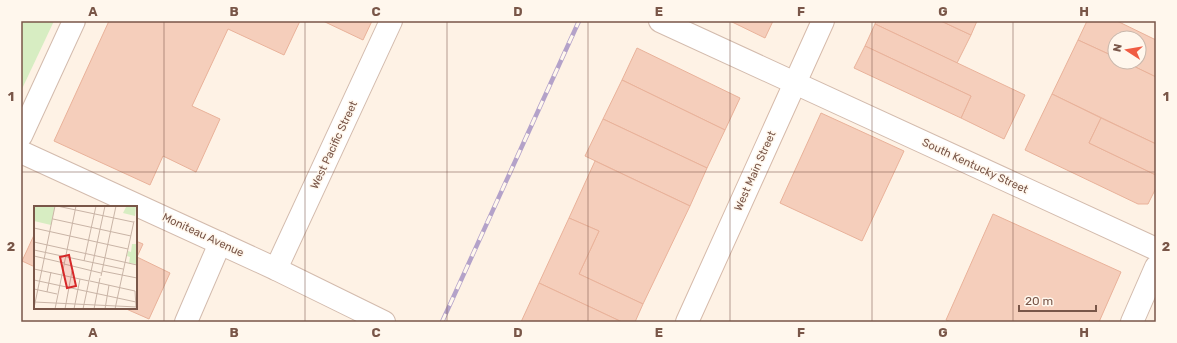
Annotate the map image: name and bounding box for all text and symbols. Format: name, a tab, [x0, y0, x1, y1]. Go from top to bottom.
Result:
text: A	[88, 4, 98, 19]
text: B	[229, 4, 239, 19]
text: C	[371, 4, 381, 19]
text: D	[513, 4, 523, 19]
text: E	[655, 4, 663, 19]
text: F	[797, 4, 805, 19]
text: G	[938, 4, 948, 19]
text: H	[1079, 4, 1089, 19]
north arrow	[1107, 30, 1147, 70]
text: N	[1111, 43, 1125, 53]
text: 1	[8, 89, 14, 104]
text: 1	[1163, 89, 1169, 104]
street label: West Pacific Street	[308, 98, 360, 191]
street label: West Main Street	[732, 128, 779, 213]
street label: South Kentucky Street	[920, 136, 1031, 197]
inset map	[34, 206, 137, 309]
street label: Moniteau Avenue	[160, 210, 246, 260]
text: 2	[7, 239, 15, 254]
text: 2	[1162, 239, 1170, 254]
scale bar	[1019, 287, 1096, 313]
text: 20 m	[1025, 294, 1053, 308]
text: A	[88, 325, 98, 340]
text: B	[229, 325, 239, 340]
text: C	[371, 325, 381, 340]
text: D	[513, 325, 523, 340]
text: E	[655, 325, 663, 340]
text: F	[797, 325, 805, 340]
text: G	[938, 325, 948, 340]
text: H	[1079, 325, 1089, 340]

